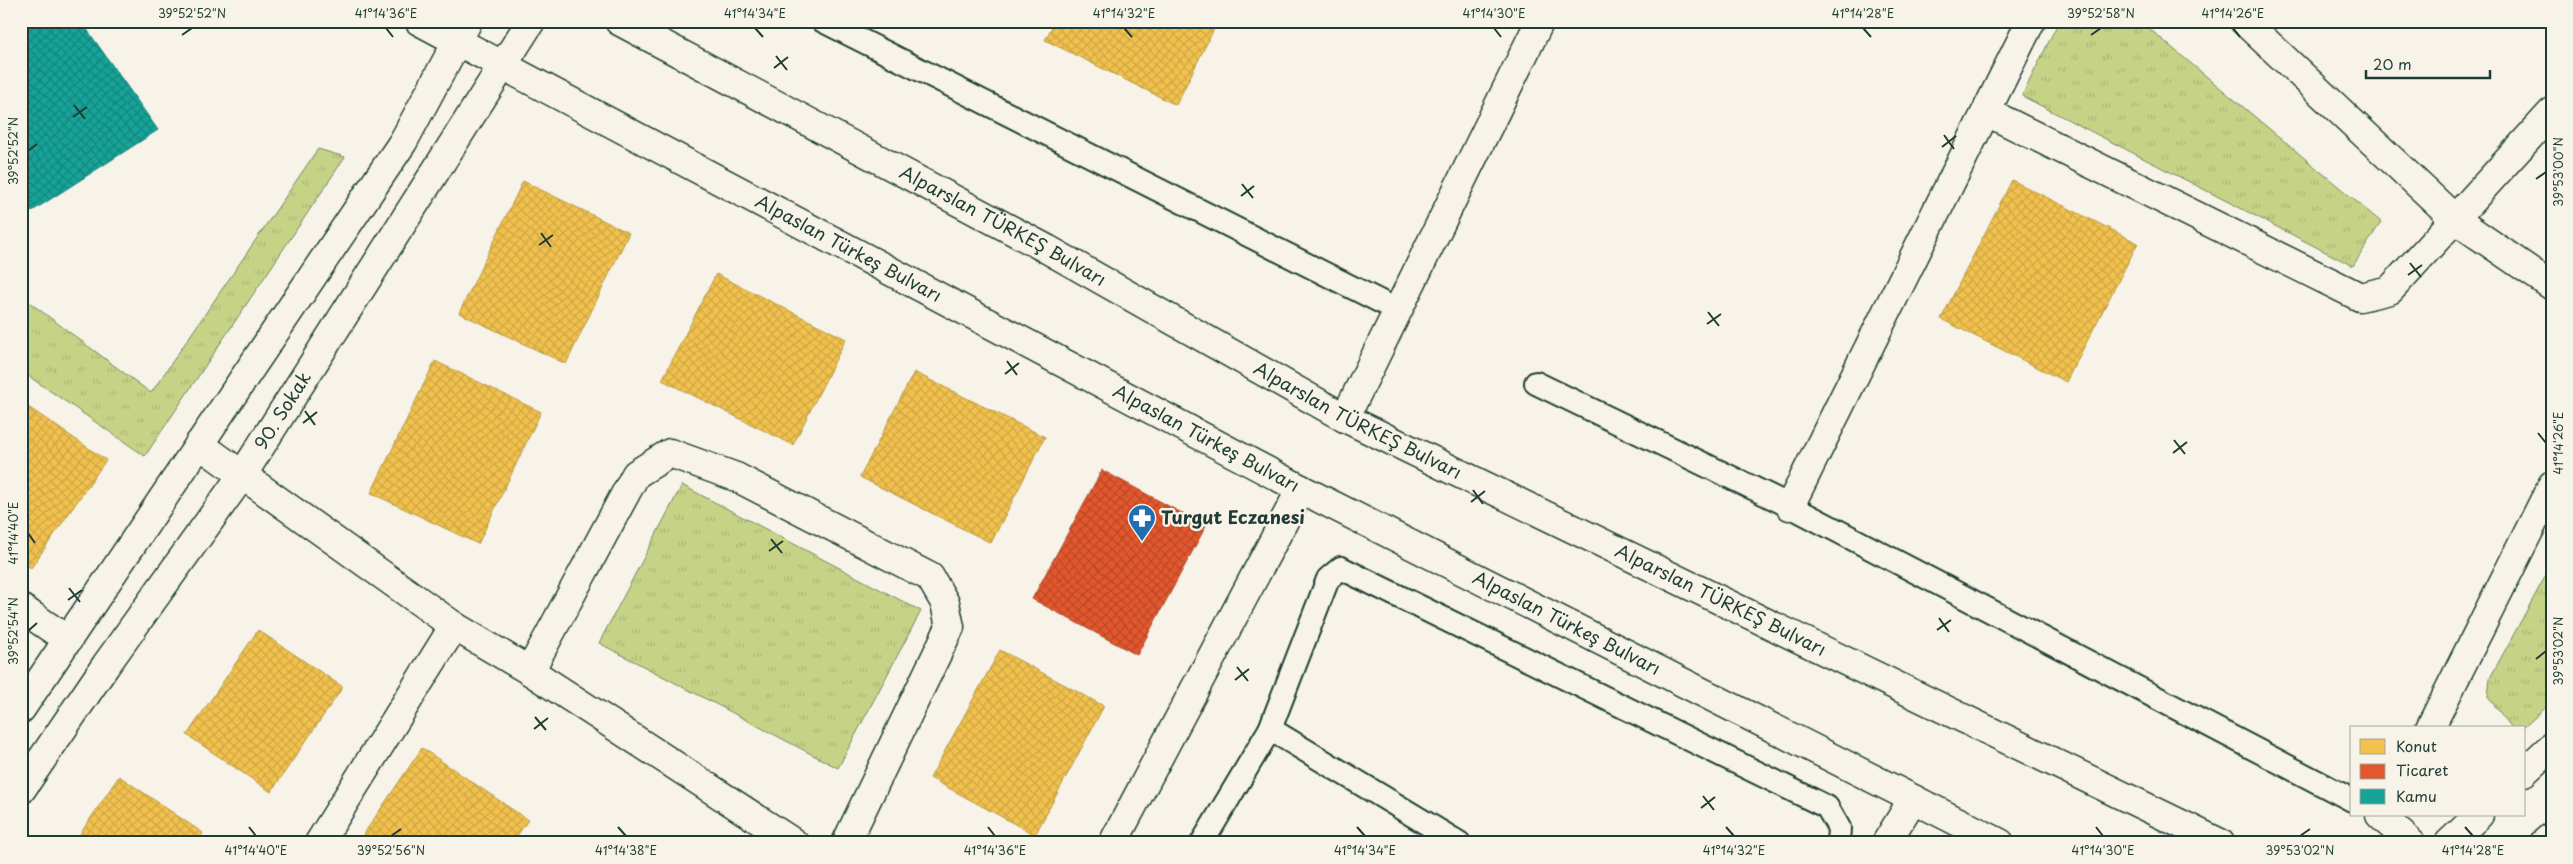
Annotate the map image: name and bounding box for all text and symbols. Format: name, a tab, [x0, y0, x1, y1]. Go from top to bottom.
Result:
text: 39°52'52"N	[158, 4, 226, 22]
text: 41°14'36"E	[355, 4, 417, 22]
text: 41°14'34"E	[724, 4, 786, 22]
text: 41°14'32"E	[1093, 4, 1155, 22]
text: 41°14'30"E	[1462, 4, 1526, 22]
text: 41°14'28"E	[1832, 4, 1894, 22]
text: 39°52'58"N	[2067, 4, 2135, 22]
text: 41°14'26"E	[2202, 4, 2264, 22]
scale bar	[2366, 48, 2489, 80]
text: 20 m	[2373, 52, 2412, 75]
text: 39°52'52"N	[4, 117, 22, 185]
text: 39°53'00"N	[2549, 137, 2567, 207]
street label: Alparslan TÜRKEŞ Bulvarı	[895, 158, 1112, 292]
street label: Alpaslan Türkeş Bulvarı	[751, 187, 947, 308]
street label: Alparslan TÜRKEŞ Bulvarı	[1249, 354, 1467, 485]
street label: 90. Sokak	[247, 366, 317, 455]
street label: Alpaslan Türkeş Bulvarı	[1109, 377, 1305, 498]
text: 41°14'26"E	[2549, 412, 2567, 474]
text: 41°14'40"E	[4, 502, 22, 564]
pharmacy icon: Turgut Eczanesi	[1127, 503, 1157, 542]
place label: Turgut Eczanesi	[1161, 503, 1305, 530]
street label: Alparslan TÜRKEŞ Bulvarı	[1611, 536, 1831, 662]
street label: Alpaslan Türkeş Bulvarı	[1468, 563, 1666, 681]
text: 39°52'54"N	[4, 597, 22, 665]
text: 39°53'02"N	[2549, 617, 2567, 685]
legend	[2350, 726, 2526, 816]
text: Konut	[2396, 734, 2437, 757]
text: Ticaret	[2396, 758, 2448, 781]
text: Kamu	[2396, 784, 2437, 807]
text: 41°14'40"E	[225, 841, 287, 859]
text: 39°52'56"N	[357, 841, 425, 859]
text: 41°14'38"E	[595, 841, 657, 859]
text: 41°14'36"E	[964, 841, 1026, 859]
text: 41°14'34"E	[1334, 841, 1396, 859]
text: 41°14'32"E	[1703, 841, 1765, 859]
text: 41°14'30"E	[2071, 841, 2135, 859]
text: 39°53'02"N	[2266, 841, 2334, 859]
text: 41°14'28"E	[2442, 841, 2504, 859]

